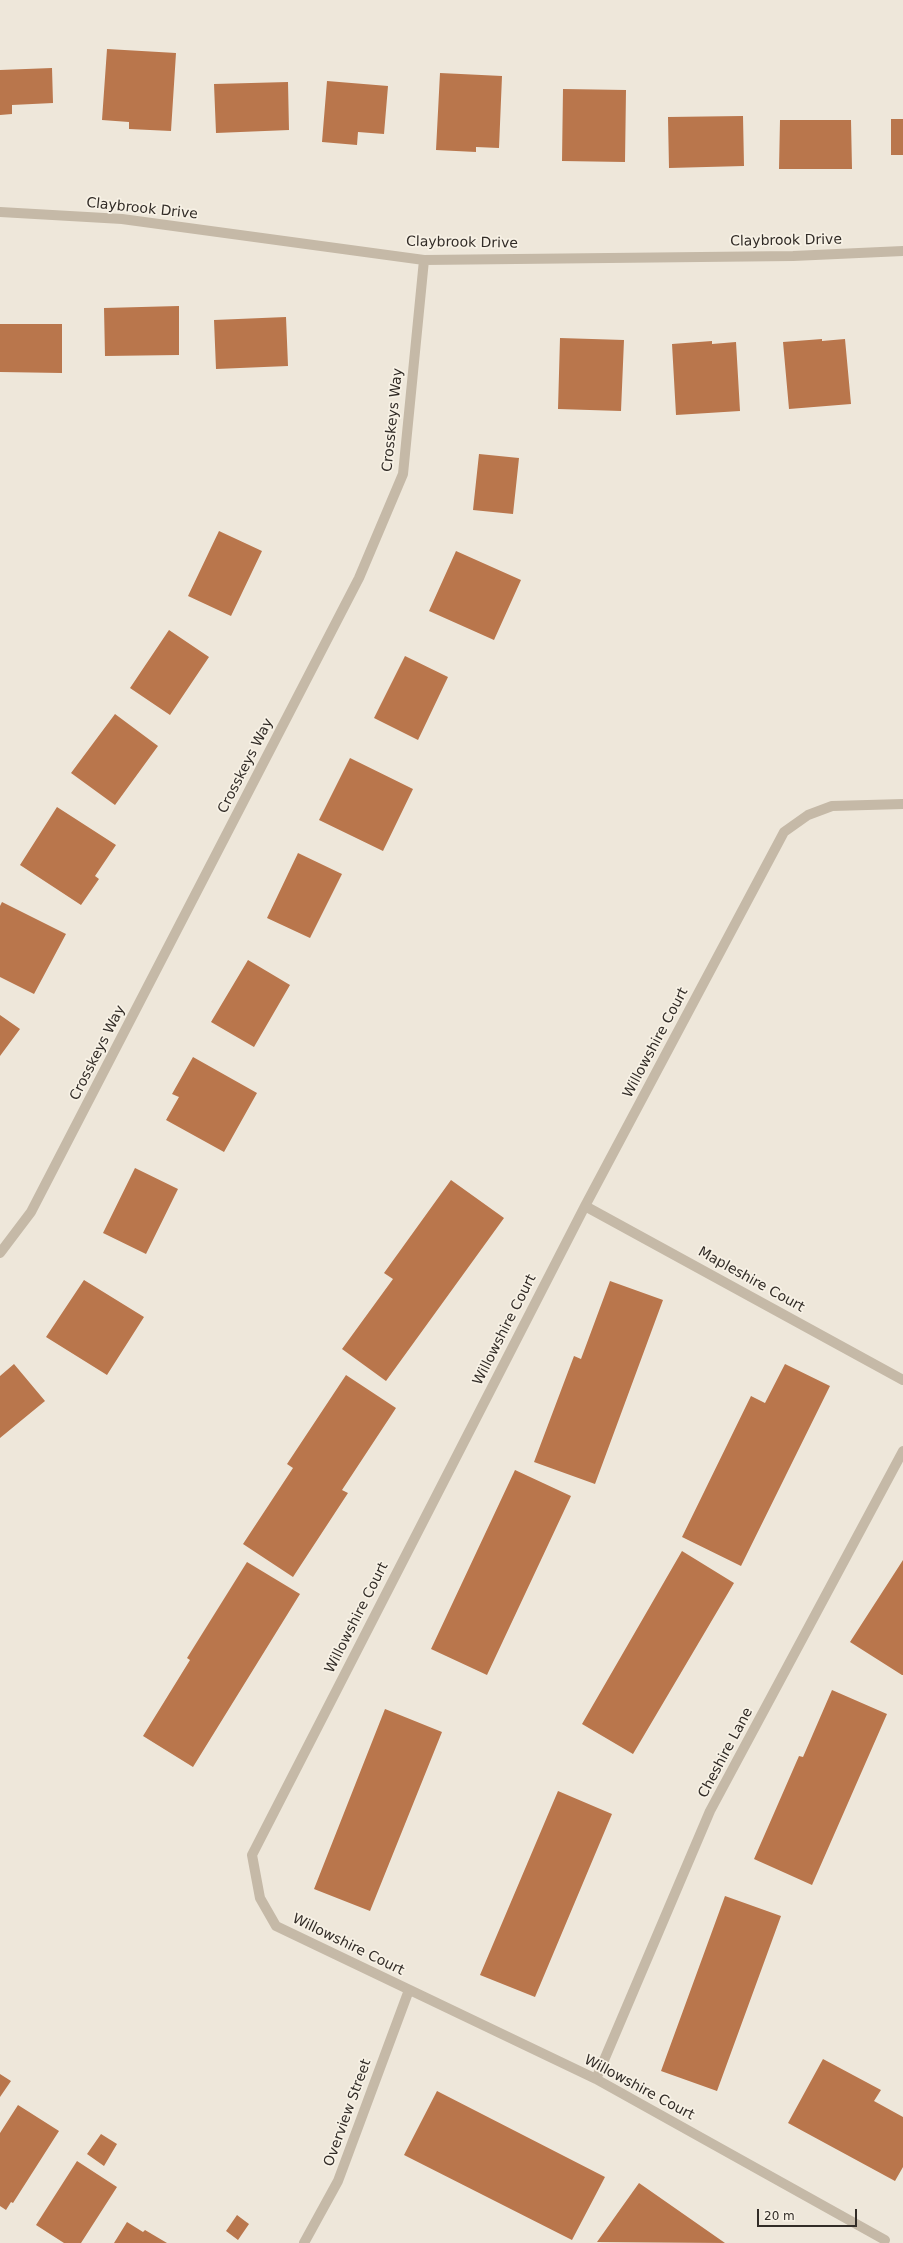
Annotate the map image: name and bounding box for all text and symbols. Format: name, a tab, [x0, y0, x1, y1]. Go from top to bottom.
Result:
street label: Claybrook Drive	[85, 195, 199, 223]
street label: Claybrook Drive	[730, 232, 842, 250]
street label: Claybrook Drive	[406, 234, 518, 252]
street label: Crosskeys Way	[379, 367, 407, 473]
street label: Crosskeys Way	[215, 716, 277, 816]
street label: Willowshire Court	[620, 985, 692, 1101]
street label: Crosskeys Way	[67, 1003, 129, 1103]
street label: Mapleshire Court	[695, 1244, 807, 1316]
street label: Willowshire Court	[470, 1272, 540, 1388]
street label: Willowshire Court	[322, 1560, 392, 1676]
street label: Cheshire Lane	[695, 1705, 757, 1801]
street label: Willowshire Court	[289, 1911, 407, 1979]
street label: Willowshire Court	[581, 2052, 697, 2124]
street label: Overview Street	[321, 2057, 375, 2169]
scale bar	[759, 2201, 859, 2227]
text: 20 m	[764, 2209, 795, 2223]

